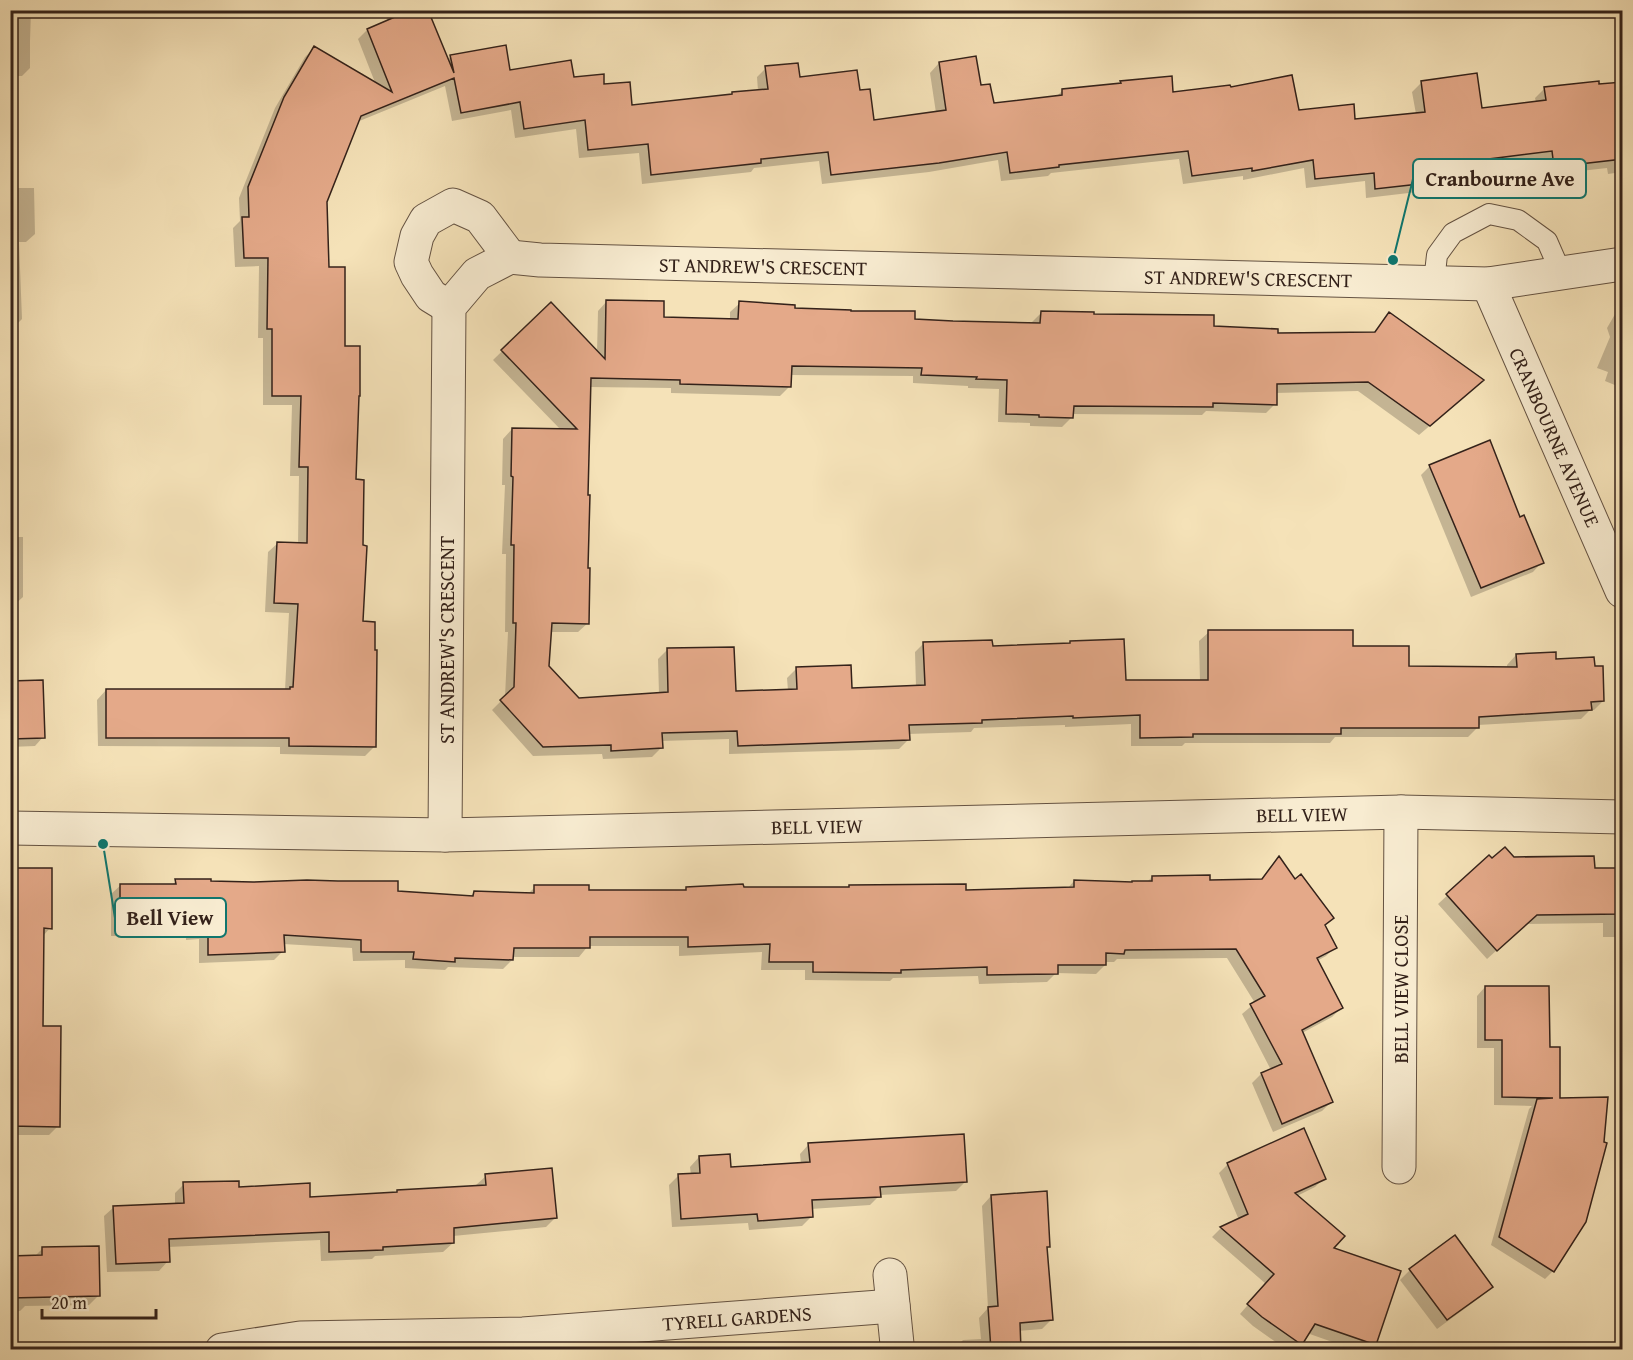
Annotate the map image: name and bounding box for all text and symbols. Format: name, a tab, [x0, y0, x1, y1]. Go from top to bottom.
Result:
callout: Cranbourne Ave	[1413, 159, 1586, 198]
text: Cranbourne Ave	[1425, 163, 1575, 194]
street label: ST ANDREW'S CRESCENT	[659, 250, 867, 282]
street label: ST ANDREW'S CRESCENT	[1144, 262, 1352, 294]
street label: CRANBOURNE AVENUE	[1502, 343, 1608, 531]
street label: ST ANDREW'S CRESCENT	[432, 536, 461, 744]
street label: BELL VIEW	[1256, 799, 1348, 829]
street label: BELL VIEW	[771, 811, 863, 841]
callout: Bell View	[115, 898, 226, 937]
text: Bell View	[127, 902, 214, 933]
street label: BELL VIEW CLOSE	[1386, 915, 1415, 1063]
scale bar	[42, 1282, 156, 1320]
text: 20 m	[51, 1289, 87, 1316]
street label: TYRELL GARDENS	[662, 1298, 812, 1338]

